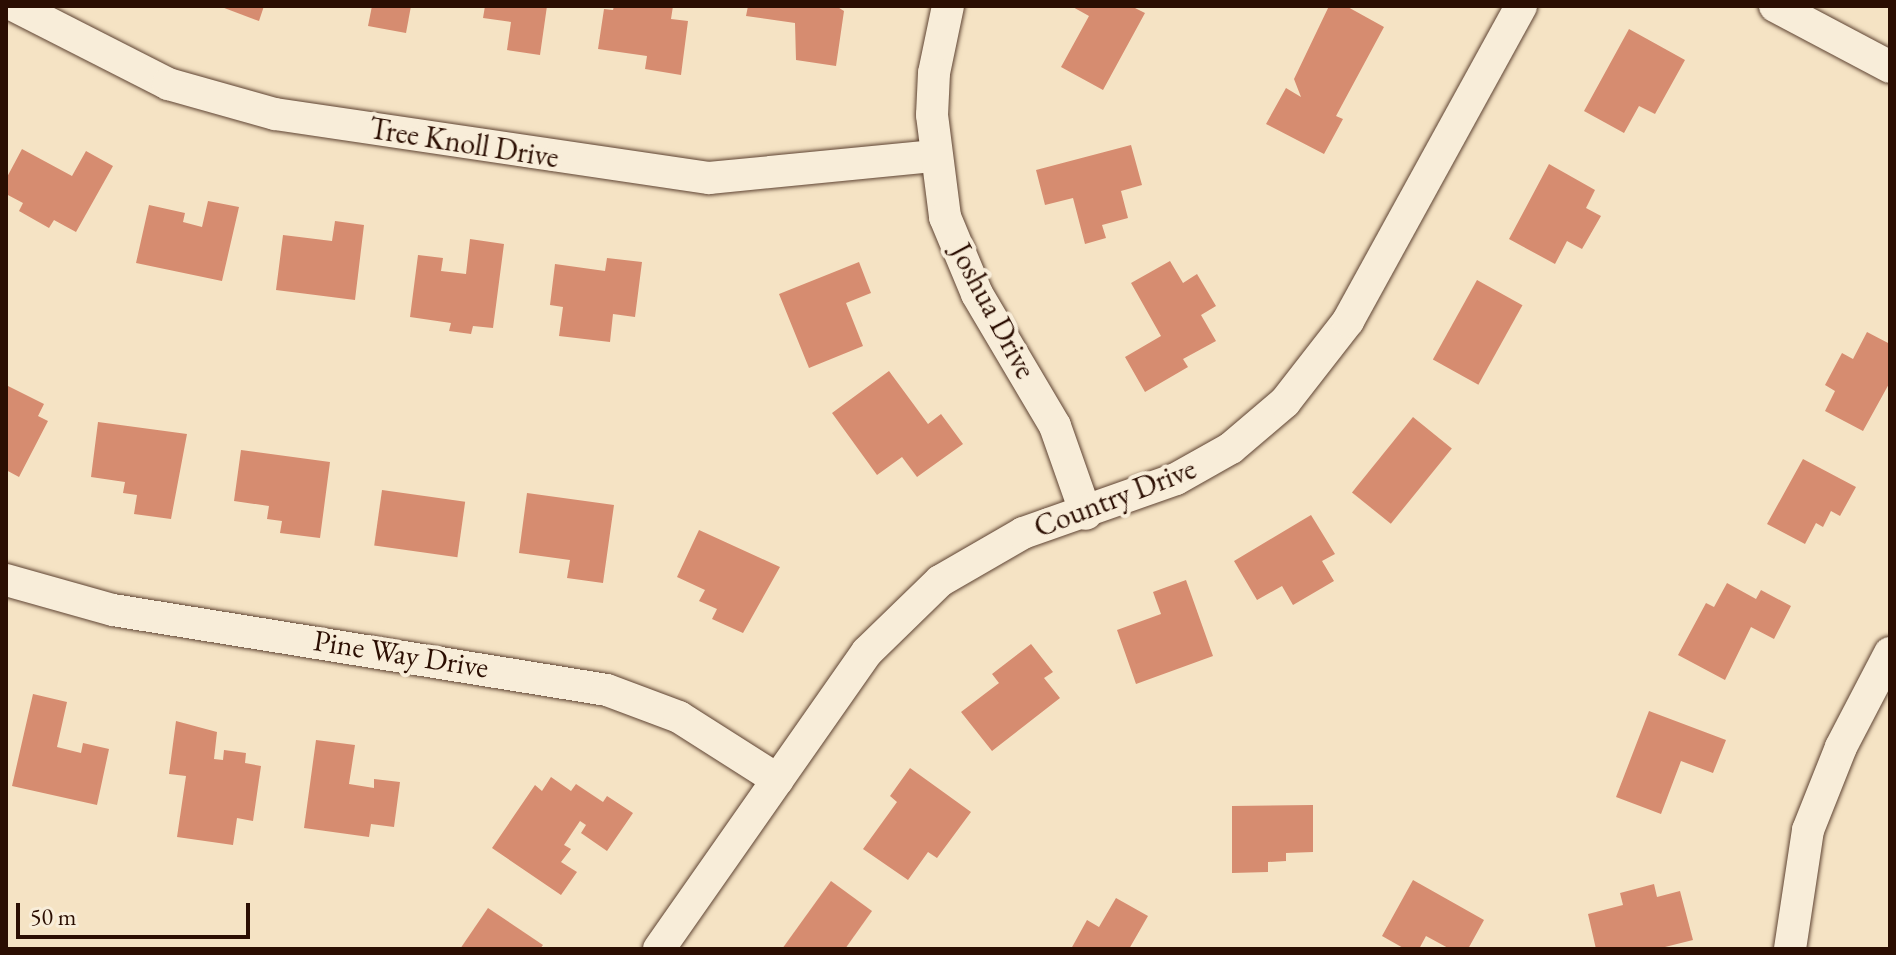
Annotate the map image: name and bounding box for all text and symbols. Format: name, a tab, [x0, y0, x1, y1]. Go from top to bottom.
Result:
street label: Tree Knoll Drive	[367, 110, 561, 176]
street label: Joshua Drive	[942, 237, 1044, 385]
street label: Country Drive	[1029, 451, 1201, 545]
street label: Pine Way Drive	[311, 622, 491, 686]
scale bar	[20, 887, 254, 937]
text: 50 m	[30, 901, 77, 932]

